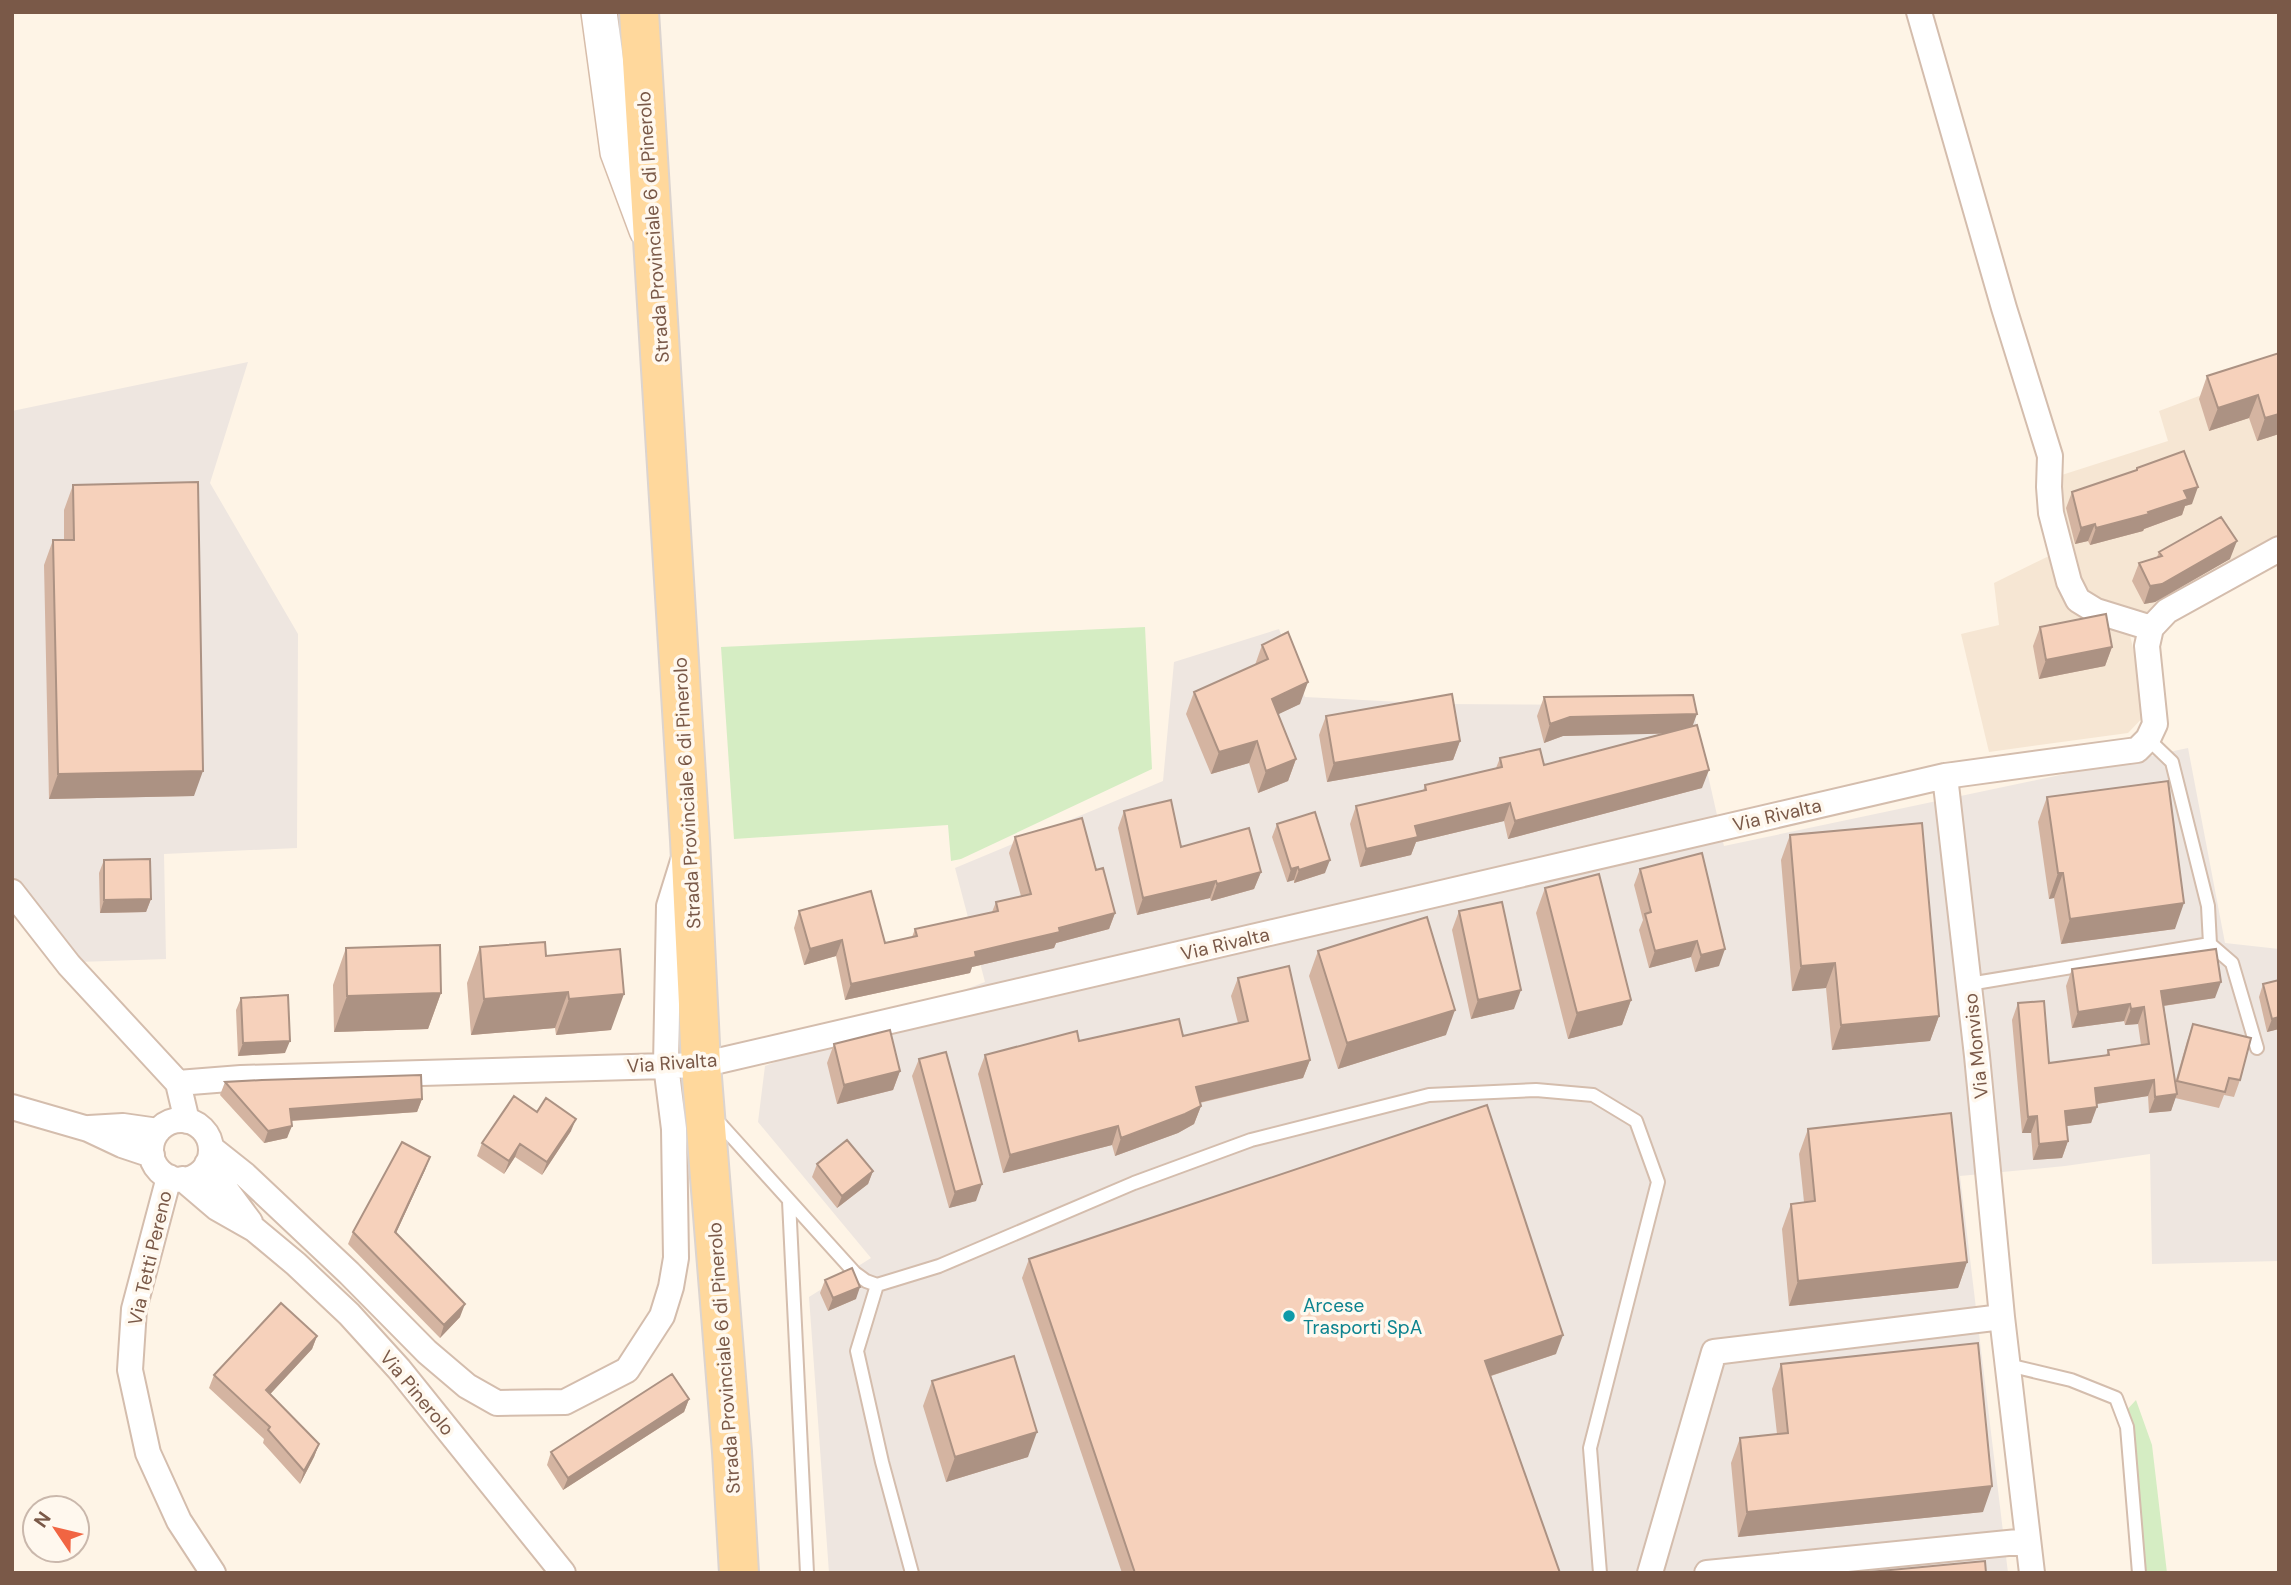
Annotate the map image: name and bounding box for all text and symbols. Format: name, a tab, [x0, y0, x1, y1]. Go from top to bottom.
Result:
street label: Strada Provinciale 6 di Pinerolo	[631, 90, 675, 364]
street label: Strada Provinciale 6 di Pinerolo	[667, 656, 707, 930]
street label: Via Rivalta	[1730, 793, 1824, 837]
street label: Via Rivalta	[1178, 922, 1272, 966]
street label: Via Monviso	[1958, 992, 1994, 1100]
street label: Via Rivalta	[626, 1047, 718, 1079]
street label: Via Tetti Pereno	[122, 1188, 178, 1328]
street label: Strada Provinciale 6 di Pinerolo	[702, 1221, 746, 1495]
place label: Arcese Trasporti SpA	[1303, 1293, 1423, 1340]
marker: Arcese Trasporti SpA	[1281, 1308, 1297, 1324]
street label: Via Pinerolo	[374, 1345, 460, 1441]
north arrow	[21, 1494, 91, 1564]
text: N	[28, 1507, 57, 1532]

